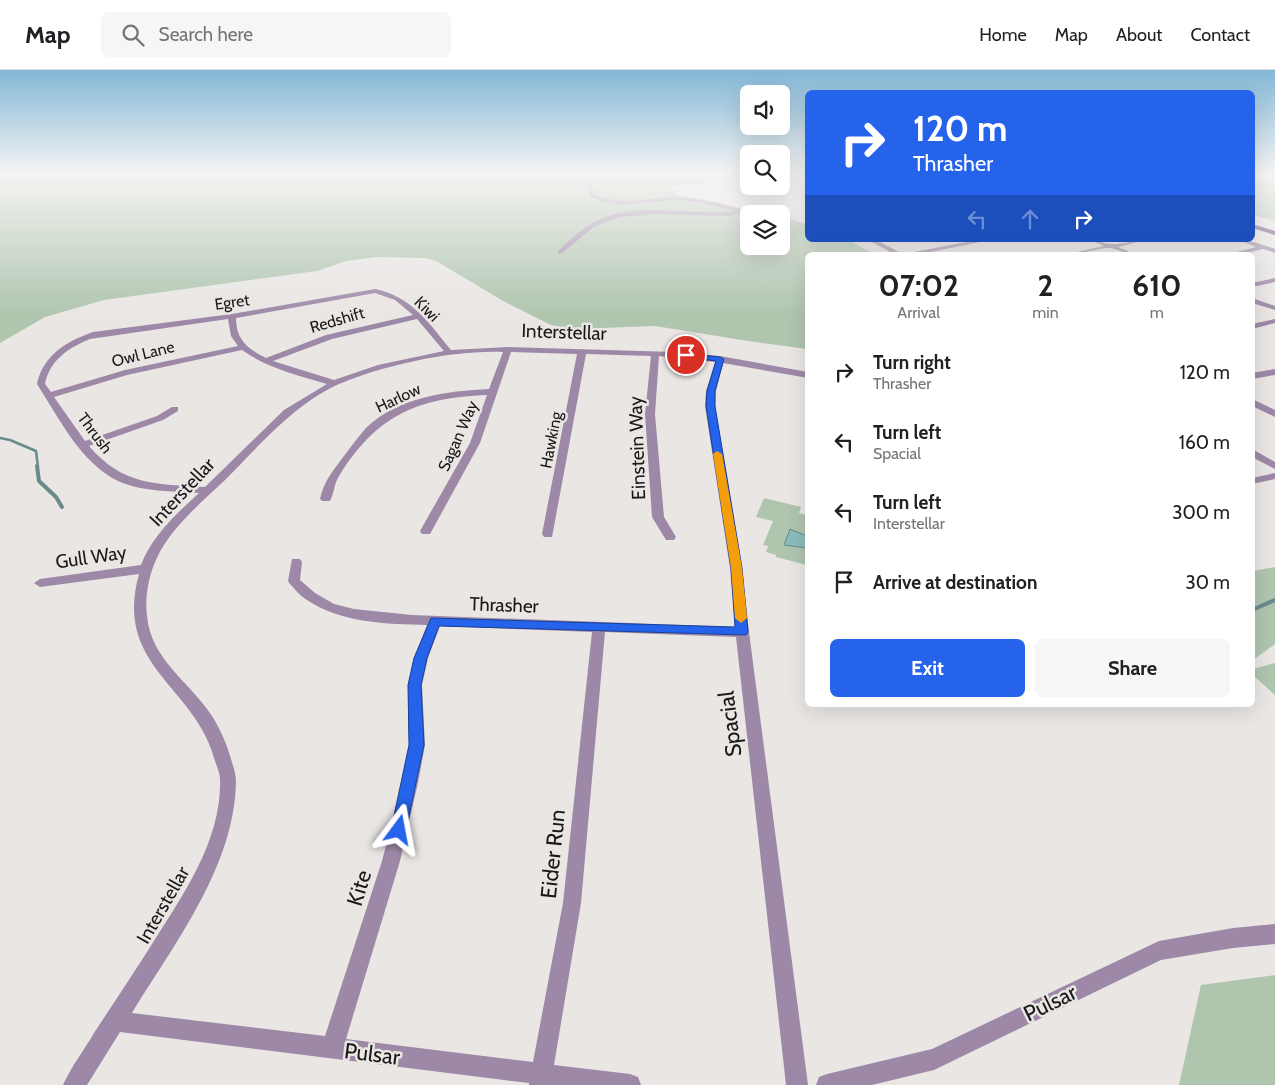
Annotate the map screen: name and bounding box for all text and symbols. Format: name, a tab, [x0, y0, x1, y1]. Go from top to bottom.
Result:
search box	[101, 12, 451, 57]
text: Map	[25, 20, 71, 49]
icon: search	[119, 21, 147, 49]
text: Search here	[159, 23, 253, 46]
text: Home	[979, 24, 1027, 46]
text: Map	[1055, 24, 1088, 46]
text: About	[1116, 24, 1162, 46]
text: Contact	[1190, 24, 1250, 46]
map controls	[740, 85, 790, 255]
button: sound	[740, 85, 790, 135]
text: 120 m	[913, 107, 1007, 150]
icon: right	[830, 110, 895, 175]
button: search	[740, 145, 790, 195]
text: Thrasher	[913, 150, 993, 177]
button: layers	[740, 205, 790, 255]
icon: left	[963, 205, 991, 233]
icon: ahead	[1016, 205, 1044, 233]
icon: right	[1069, 205, 1097, 233]
text: 07:02	[879, 267, 959, 304]
text: 2	[1038, 267, 1053, 304]
text: 610	[1132, 267, 1181, 304]
street label: Egret	[213, 290, 251, 314]
street label: Kiwi	[410, 292, 444, 326]
street label: Redshift	[308, 303, 367, 337]
text: Arrival	[897, 303, 940, 322]
text: min	[1032, 303, 1059, 322]
text: m	[1150, 303, 1164, 322]
street label: Interstellar	[521, 319, 607, 345]
pin	[665, 334, 707, 376]
street label: Owl Lane	[110, 337, 176, 371]
icon: arrive	[672, 341, 700, 369]
text: Turn right	[873, 351, 951, 374]
icon: right	[830, 358, 858, 386]
text: 120 m	[1180, 361, 1230, 384]
text: Thrasher	[873, 374, 931, 393]
street label: Harlow	[372, 379, 424, 417]
street label: Einstein Way	[624, 395, 650, 500]
street label: Sagan Way	[434, 398, 482, 474]
street label: Thrush	[74, 409, 116, 457]
street label: Hawking	[536, 409, 566, 470]
text: Turn left	[873, 421, 941, 444]
icon: left	[830, 428, 858, 456]
text: 160 m	[1179, 431, 1230, 454]
text: Spacial	[873, 444, 921, 463]
street label: Interstellar	[145, 453, 219, 531]
text: Turn left	[873, 491, 941, 514]
icon: left	[830, 498, 858, 526]
text: 300 m	[1172, 501, 1230, 524]
text: Interstellar	[873, 514, 945, 533]
street label: Gull Way	[54, 541, 128, 573]
icon: arrive	[830, 568, 858, 596]
text: Arrive at destination	[873, 571, 1037, 594]
text: 30 m	[1186, 571, 1230, 594]
street label: Thrasher	[469, 592, 539, 618]
button: Exit	[830, 639, 1025, 697]
button: Share	[1035, 639, 1230, 697]
street label: Spacial	[712, 689, 747, 758]
position arrow	[372, 803, 424, 855]
street label: Eider Run	[535, 808, 571, 900]
street label: Interstellar	[132, 862, 194, 948]
street label: Kite	[341, 867, 377, 909]
street label: Pulsar	[1019, 979, 1081, 1027]
street label: Pulsar	[343, 1037, 401, 1071]

